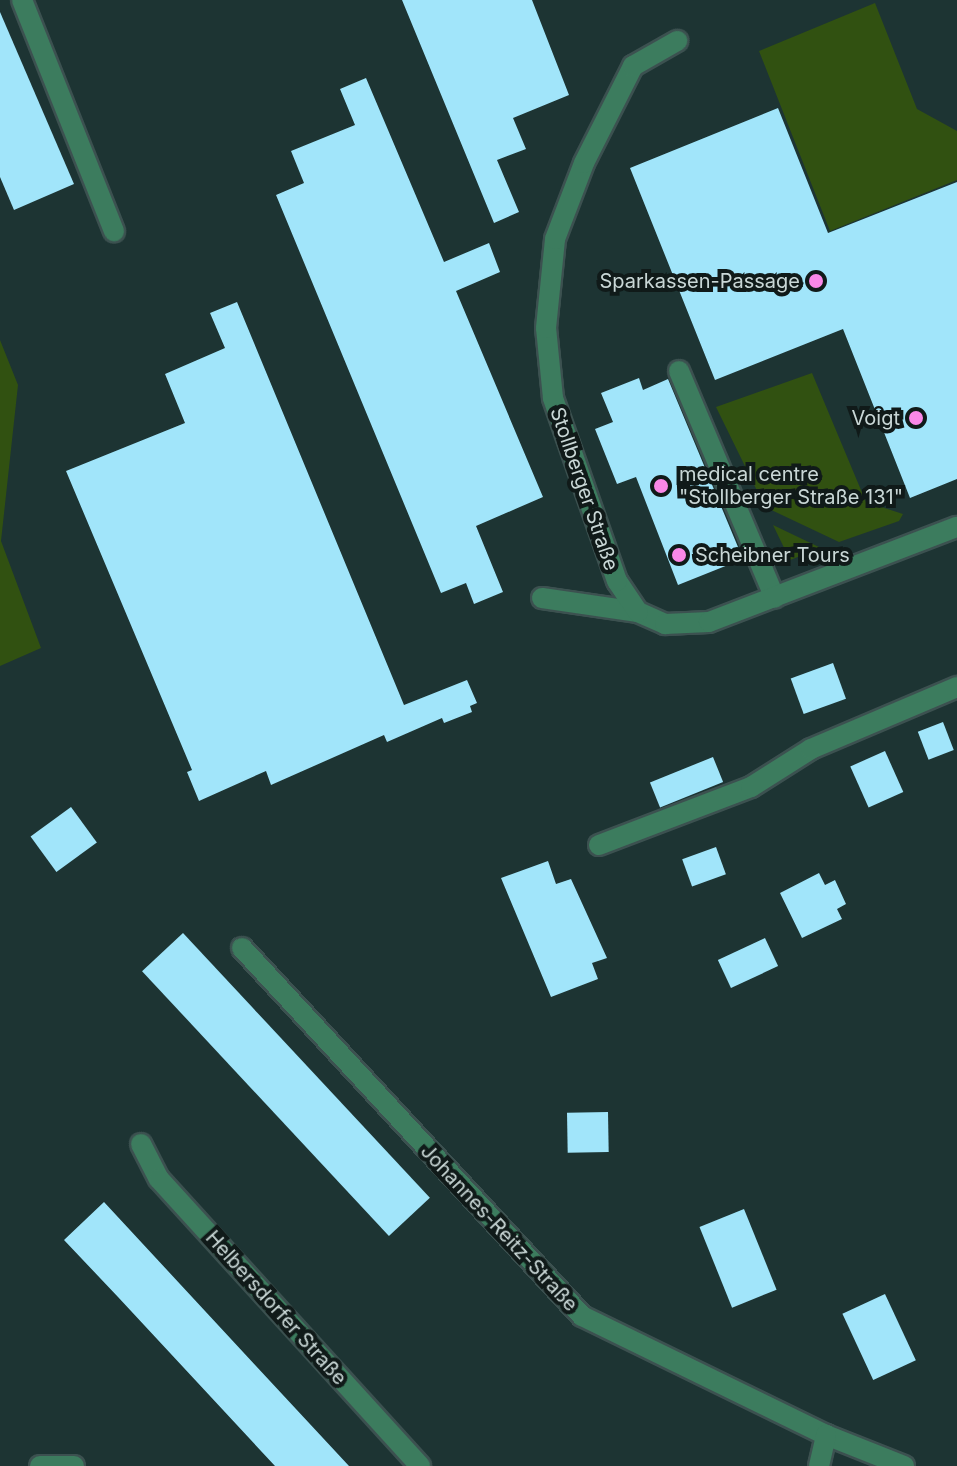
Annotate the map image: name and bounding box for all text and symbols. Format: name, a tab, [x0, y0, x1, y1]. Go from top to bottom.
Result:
place label: Sparkassen-Passage	[599, 269, 800, 293]
marker: Sparkassen-Passage	[807, 272, 825, 290]
street label: Stollberger Straße	[545, 404, 623, 574]
place label: Voigt	[852, 406, 900, 430]
marker: Voigt	[907, 409, 925, 427]
place label: medical centre "Stollberger Straße 131"	[679, 462, 903, 509]
marker: medical centre "Stollberger Straße 131"	[650, 475, 672, 497]
place label: Scheibner Tours	[695, 543, 850, 567]
marker: Scheibner Tours	[670, 546, 688, 564]
street label: Johannes-Reitz-Straße	[415, 1140, 583, 1316]
street label: Helbersdorfer Straße	[200, 1226, 352, 1390]

